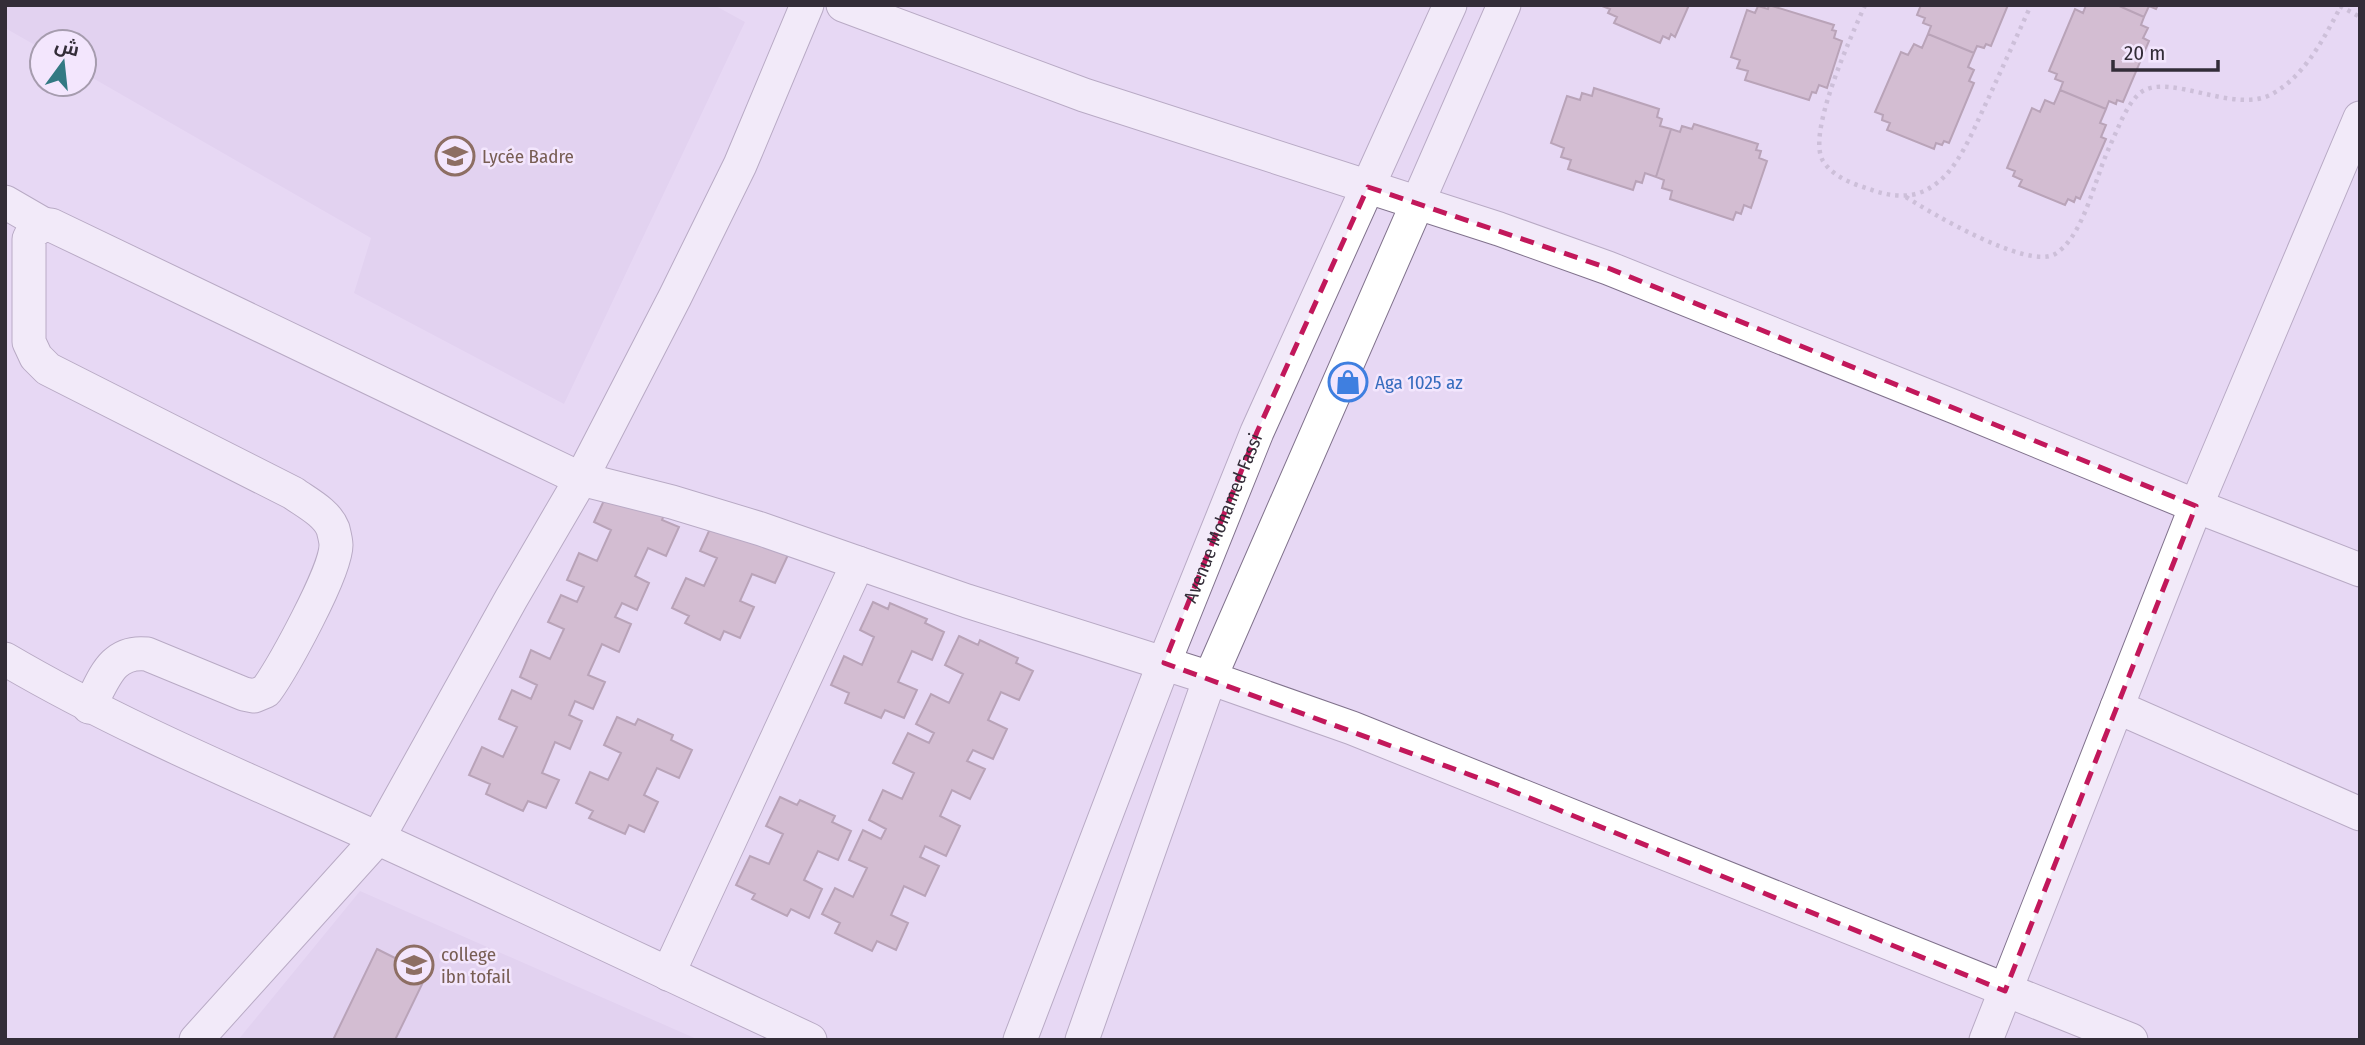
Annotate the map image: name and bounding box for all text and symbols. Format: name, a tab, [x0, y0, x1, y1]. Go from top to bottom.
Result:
north arrow	[28, 28, 98, 98]
scale bar	[2113, 28, 2218, 72]
text: ش	[53, 33, 82, 61]
text: 20 m	[2124, 40, 2165, 66]
school or university icon: Lycée Badre	[434, 135, 476, 177]
place label: Lycée Badre	[482, 145, 574, 168]
shop icon: Aga 1025 az	[1327, 361, 1369, 403]
place label: Aga 1025 az	[1375, 371, 1463, 394]
street label: Avenue Mohamed Fassi	[1179, 430, 1267, 606]
place label: college ibn tofail	[441, 943, 511, 988]
school or university icon: college ibn tofail	[393, 944, 435, 986]

